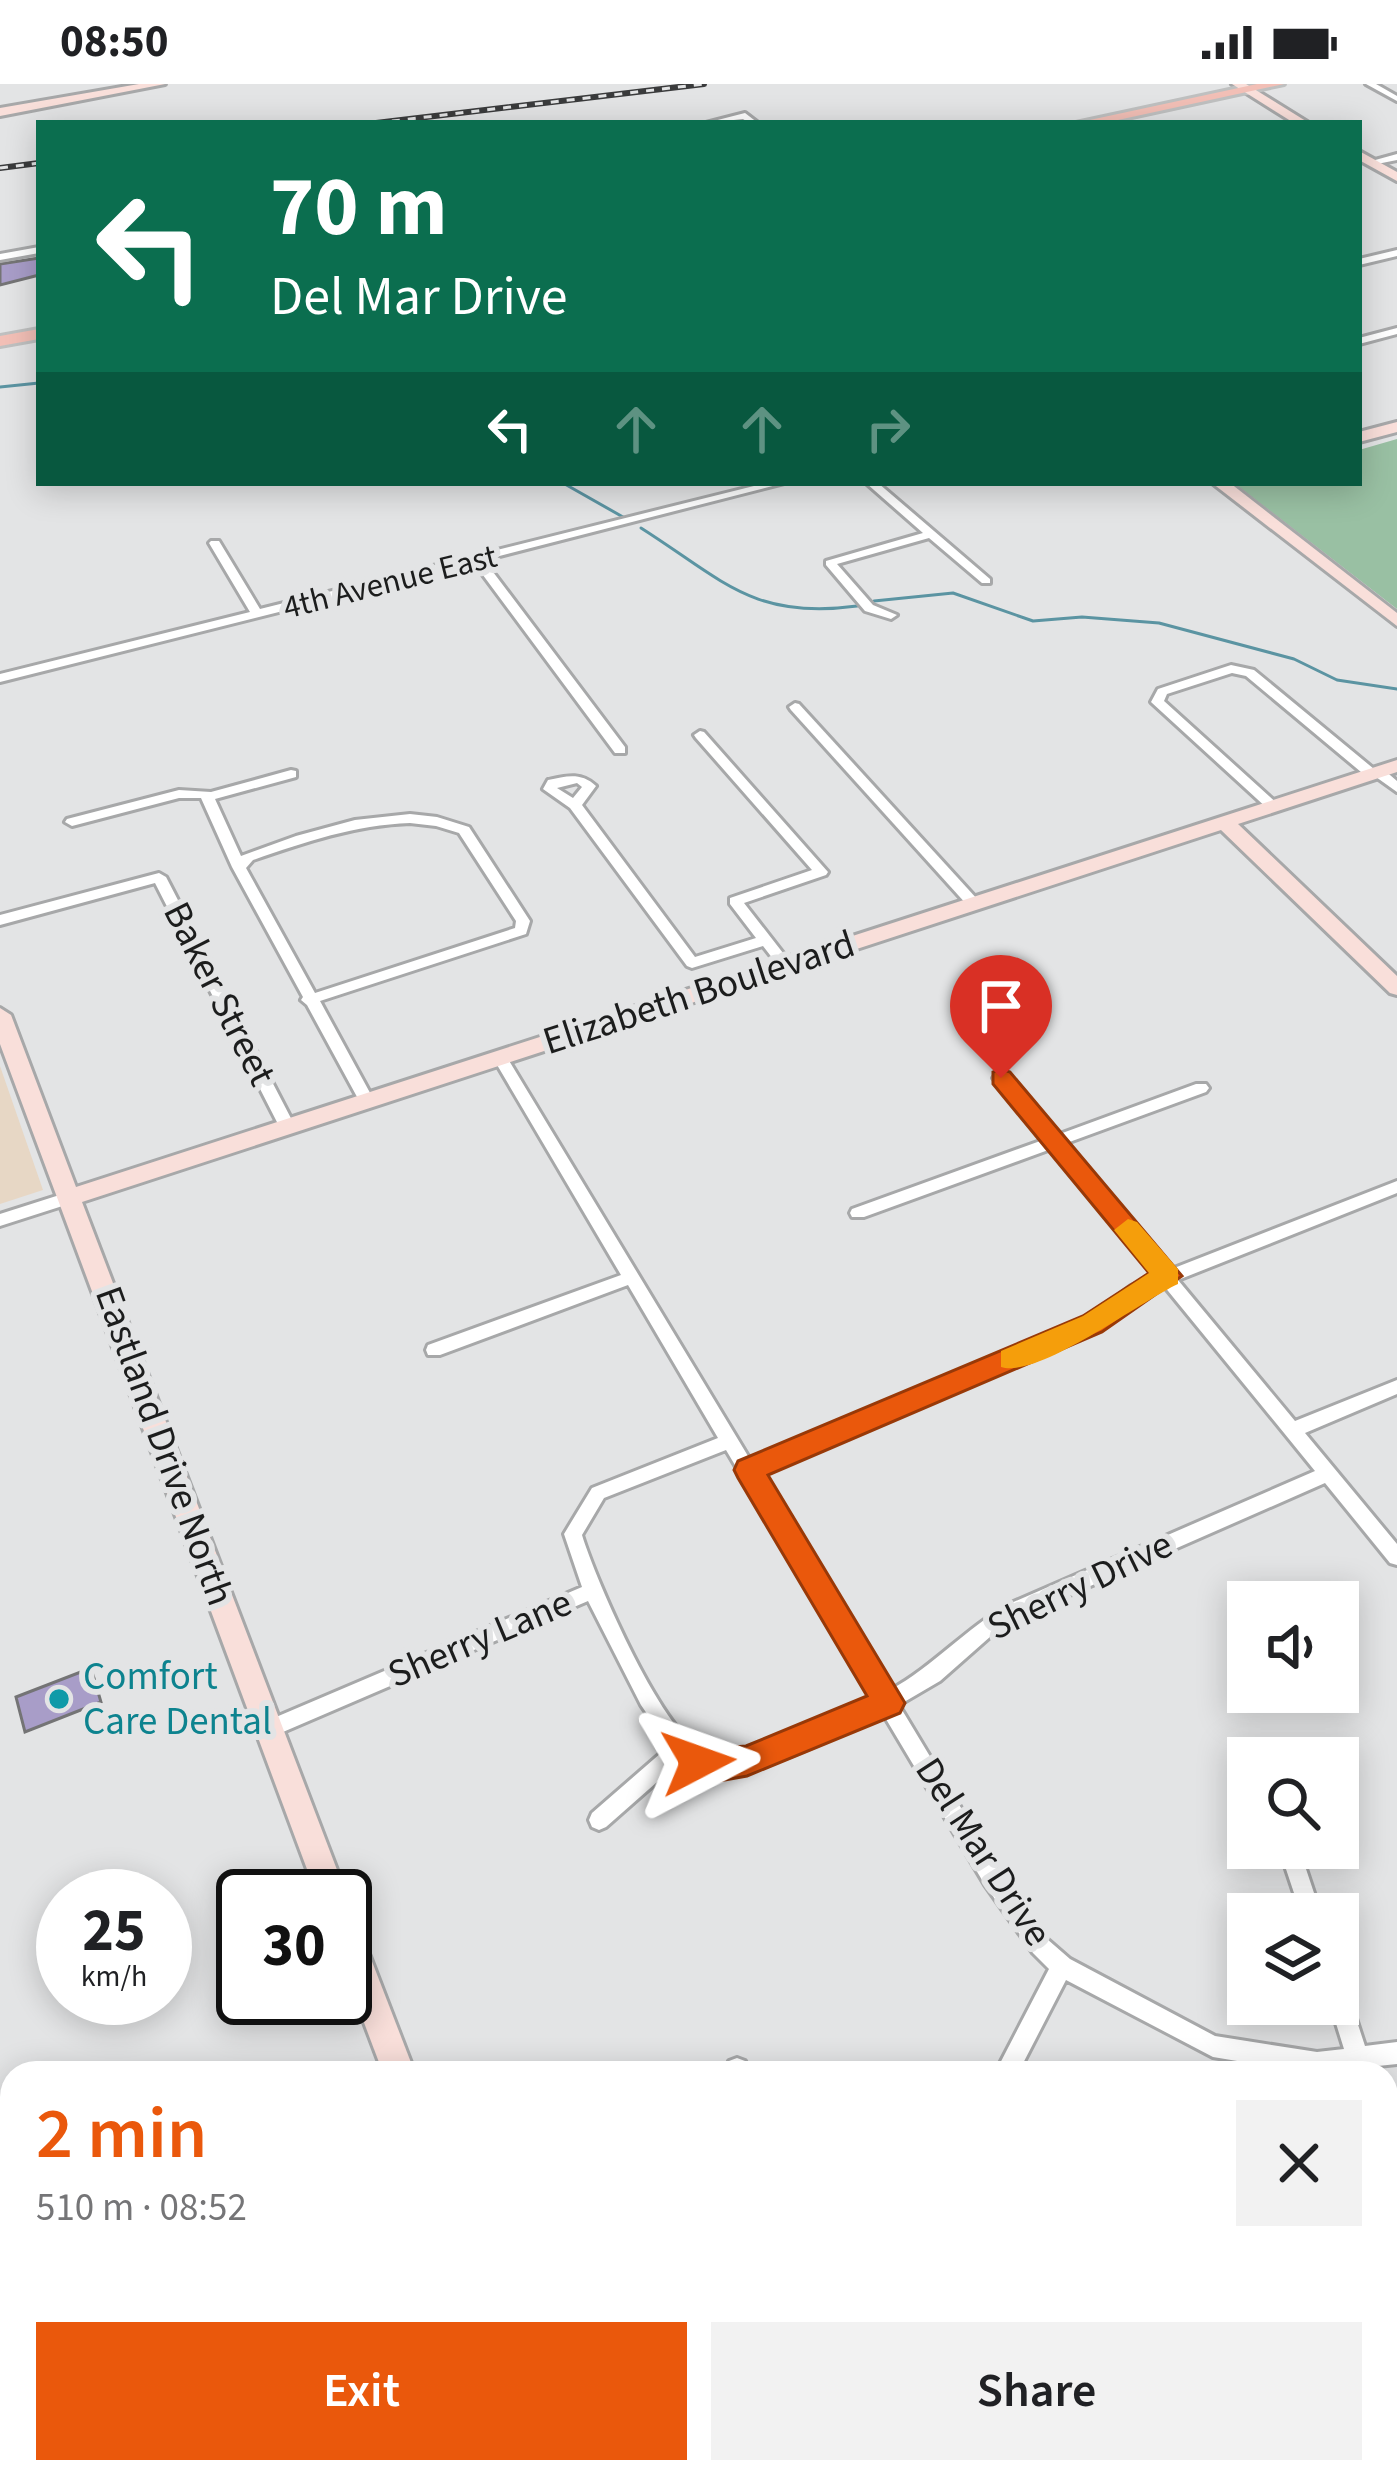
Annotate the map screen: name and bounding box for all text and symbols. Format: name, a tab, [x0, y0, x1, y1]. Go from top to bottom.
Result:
text: 08:50	[60, 10, 169, 74]
text: 70 m	[270, 148, 448, 268]
icon: left	[72, 168, 228, 324]
text: Del Mar Drive	[270, 259, 568, 336]
icon: left	[477, 396, 543, 462]
icon: ahead	[603, 396, 669, 462]
icon: ahead	[729, 396, 795, 462]
icon: right	[855, 396, 921, 462]
street label: 4th Avenue East	[278, 533, 502, 631]
street label: Baker Street	[149, 892, 289, 1096]
street label: Elizabeth Boulevard	[536, 916, 862, 1070]
pin	[950, 955, 1052, 1078]
icon: arrive	[968, 973, 1034, 1039]
street label: Eastland Drive North	[80, 1279, 248, 1613]
street label: Sherry Drive	[978, 1517, 1182, 1655]
street label: Sherry Lane	[379, 1575, 581, 1703]
map controls	[1227, 1581, 1359, 2025]
button: sound	[1227, 1581, 1359, 1713]
place label: Comfort Care Dental	[83, 1649, 272, 1750]
marker: Comfort Care Dental	[46, 1686, 72, 1712]
position arrow	[635, 1699, 761, 1825]
button: search	[1227, 1737, 1359, 1869]
street label: Del Mar Drive	[901, 1747, 1065, 1957]
speed limit sign: 30	[216, 1869, 372, 2025]
text: 25	[82, 1889, 146, 1974]
button: layers	[1227, 1893, 1359, 2025]
text: km/h	[81, 1955, 147, 1998]
text: 2 min	[36, 2083, 207, 2186]
button: close	[1236, 2100, 1362, 2226]
text: 510 m · 08:52	[36, 2180, 247, 2236]
button: Exit	[36, 2322, 687, 2460]
button: Share	[711, 2322, 1362, 2460]

